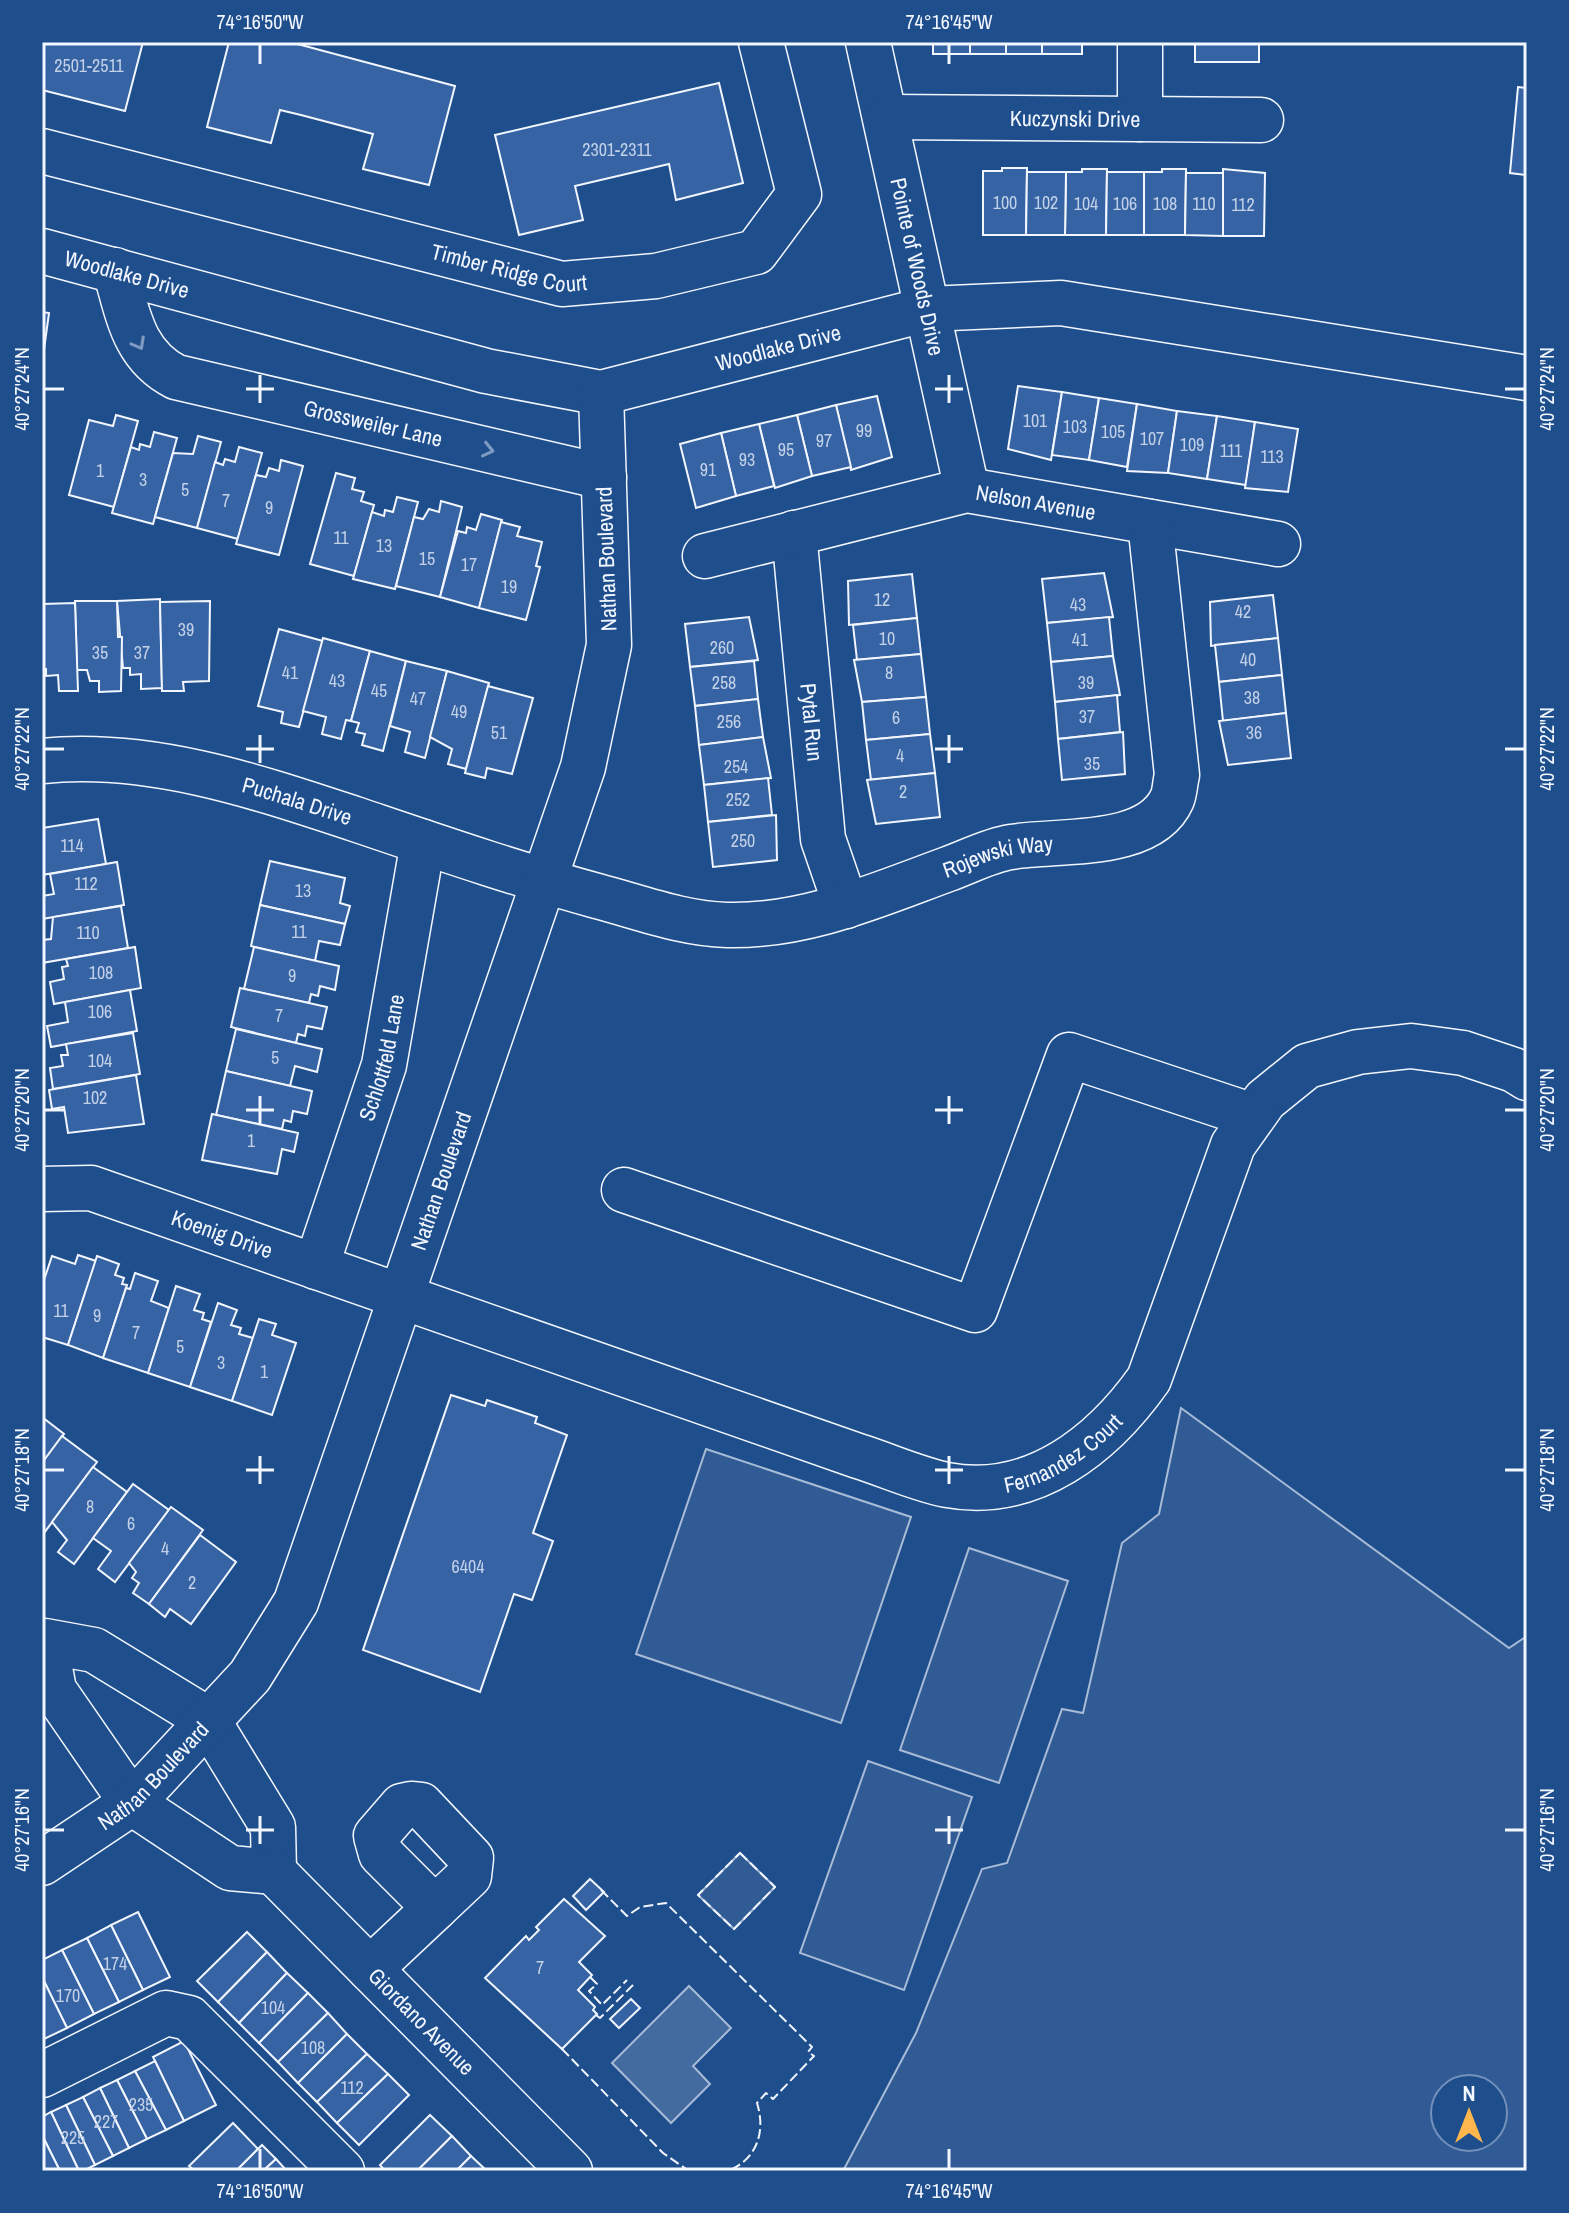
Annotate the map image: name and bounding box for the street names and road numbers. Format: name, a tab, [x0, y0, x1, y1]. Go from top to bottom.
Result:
street label: Kuczynski Drive	[1010, 103, 1140, 134]
street label: Pointe of Woods Drive	[883, 175, 952, 358]
street label: Timber Ridge Court	[428, 236, 588, 299]
street label: Woodlake Drive	[61, 243, 193, 305]
street label: Woodlake Drive	[712, 317, 844, 378]
street label: Grossweiler Lane	[301, 392, 445, 454]
street label: Nelson Avenue	[974, 477, 1098, 527]
street label: Nathan Boulevard	[588, 486, 624, 632]
street label: Pytal Run	[793, 682, 831, 763]
street label: Puchala Drive	[239, 769, 356, 832]
street label: Rojewski Way	[938, 828, 1054, 885]
street label: Schlottfeld Lane	[351, 992, 411, 1125]
street label: Nathan Boulevard	[403, 1108, 478, 1254]
street label: Koenig Drive	[167, 1202, 277, 1265]
street label: Fernandez Court	[1001, 1407, 1129, 1500]
street label: Nathan Boulevard	[92, 1715, 215, 1837]
street label: Giordano Avenue	[362, 1961, 482, 2082]

